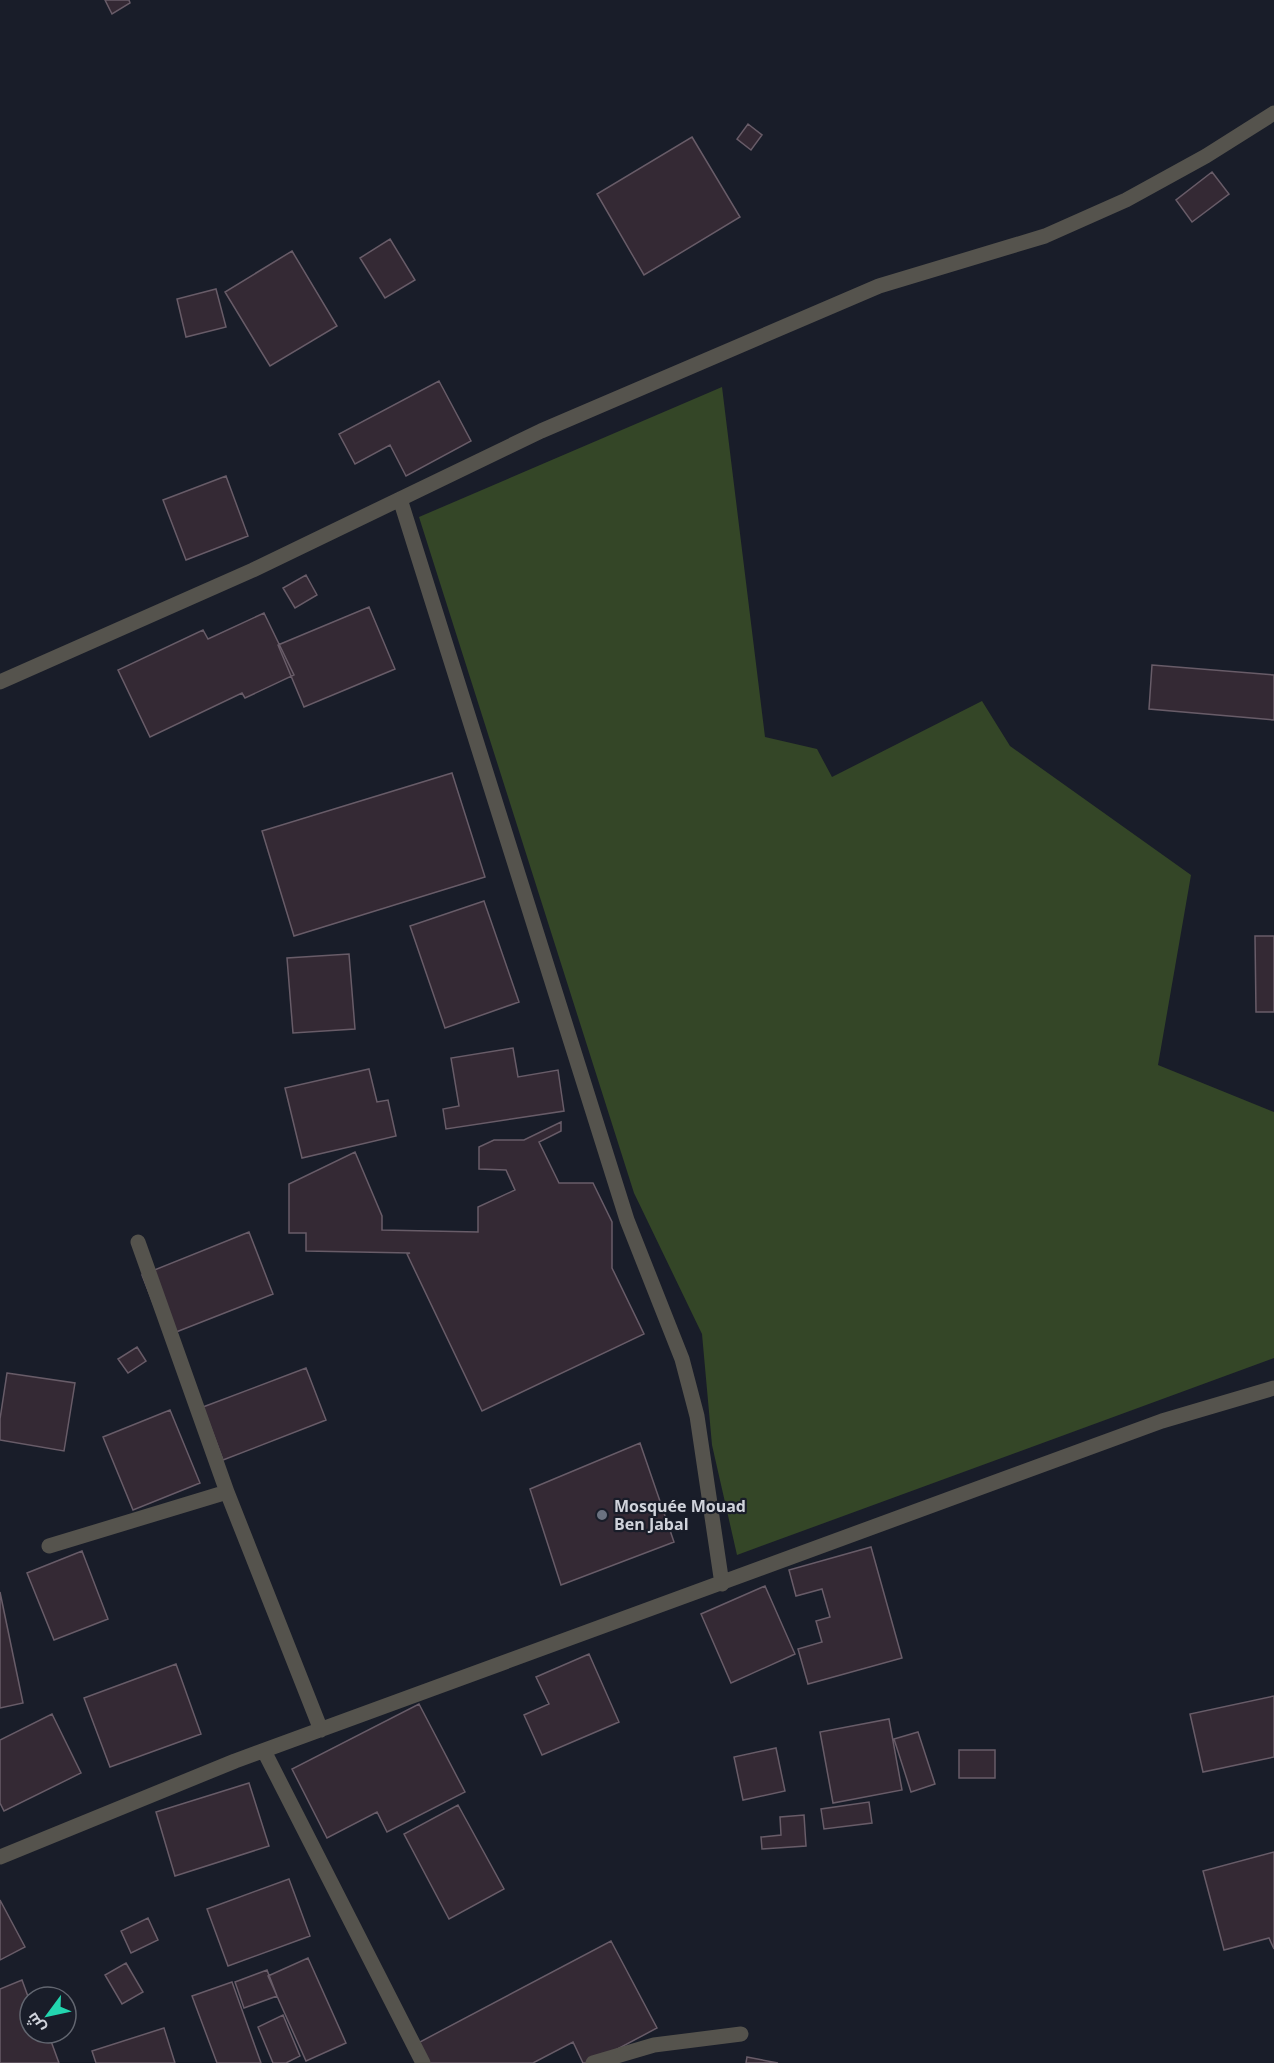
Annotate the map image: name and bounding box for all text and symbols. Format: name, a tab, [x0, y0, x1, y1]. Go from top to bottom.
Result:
place label: Mosquée Mouad Ben Jabal	[614, 1495, 746, 1535]
marker: Mosquée Mouad Ben Jabal	[595, 1508, 609, 1522]
north arrow	[18, 1985, 78, 2045]
text: ش	[21, 2009, 50, 2038]

